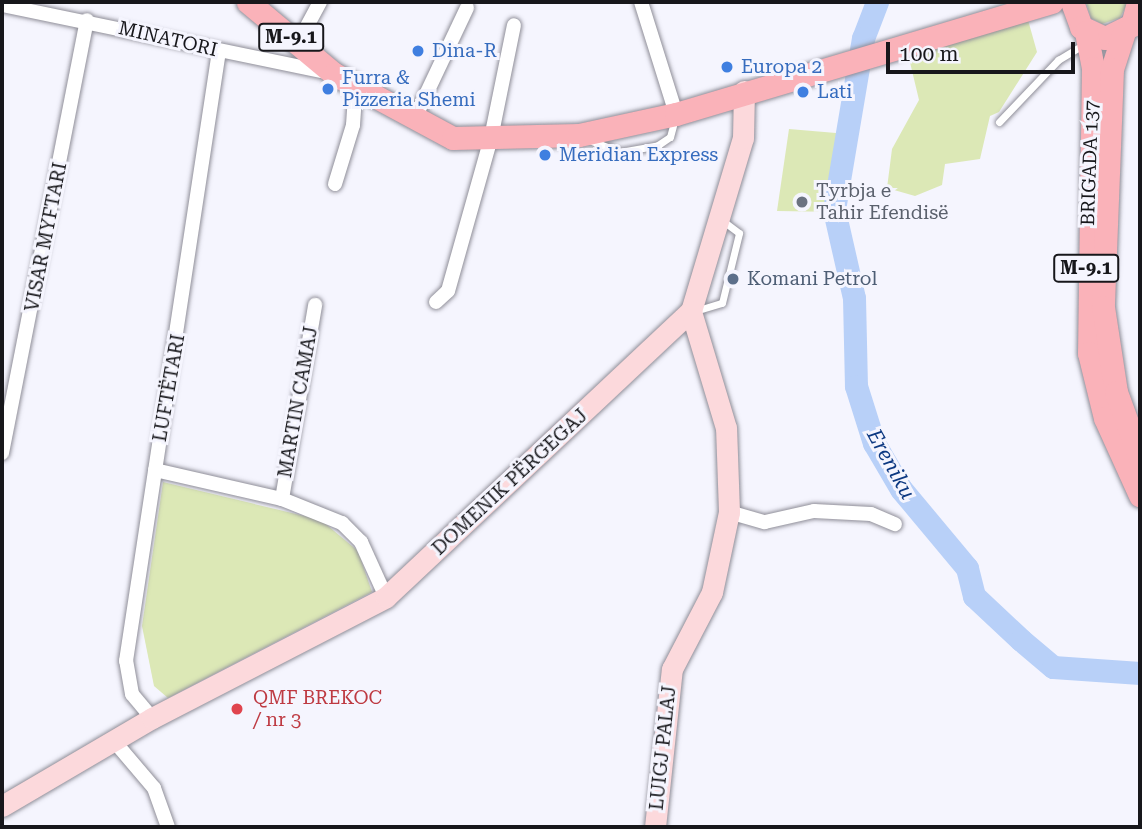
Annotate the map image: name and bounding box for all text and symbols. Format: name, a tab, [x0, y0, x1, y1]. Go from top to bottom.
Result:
street label: MINATORI	[116, 17, 220, 61]
road number: M-9.1	[258, 22, 324, 52]
scale bar	[890, 28, 1079, 72]
place label: Dina-R	[432, 40, 497, 62]
text: 100 m	[899, 42, 959, 66]
marker: Dina-R	[410, 43, 426, 59]
place label: Europa 2	[741, 56, 822, 78]
marker: Europa 2	[719, 59, 735, 75]
place label: Furra & Pizzeria Shemi	[342, 67, 476, 111]
marker: Furra & Pizzeria Shemi	[320, 81, 336, 97]
place label: Lati	[817, 81, 852, 103]
marker: Lati	[795, 84, 811, 100]
street label: BRIGADA 137	[1076, 100, 1104, 226]
place label: Meridian Express	[559, 144, 718, 166]
marker: Meridian Express	[537, 147, 553, 163]
street label: VISAR MYFTARI	[20, 160, 72, 314]
place label: Tyrbja e Tahir Efendisë	[816, 180, 949, 224]
marker: Tyrbja e Tahir Efendisë	[794, 194, 810, 210]
road number: M-9.1	[1053, 254, 1119, 282]
place label: Komani Petrol	[747, 268, 877, 290]
marker: Komani Petrol	[725, 271, 741, 287]
street label: MARTIN CAMAJ	[273, 324, 323, 480]
street label: LUFTËTARI	[148, 332, 190, 444]
street label: DOMENIK PËRGEGAJ	[428, 404, 592, 560]
water label: Ereniku	[861, 425, 921, 503]
street label: LUIGJ PALAJ	[645, 685, 681, 811]
place label: QMF BREKOC / nr 3	[253, 687, 382, 731]
marker: QMF BREKOC / nr 3	[227, 699, 247, 719]

